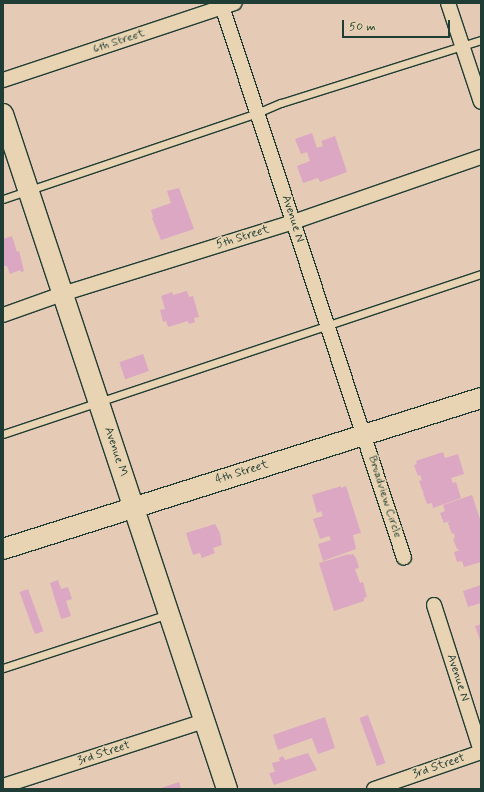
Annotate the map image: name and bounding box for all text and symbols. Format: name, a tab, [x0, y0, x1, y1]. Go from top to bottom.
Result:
scale bar	[344, 12, 452, 38]
text: 50 m	[349, 19, 376, 35]
street label: 6th Street	[91, 27, 147, 57]
street label: Avenue N	[278, 194, 306, 244]
street label: 5th Street	[215, 223, 271, 253]
street label: Avenue M	[100, 425, 130, 479]
street label: Broadview Circle	[364, 454, 404, 540]
street label: 4th Street	[214, 458, 270, 488]
street label: Avenue N	[443, 653, 471, 703]
street label: 3rd Street	[76, 739, 132, 769]
street label: 3rd Street	[411, 751, 467, 783]

